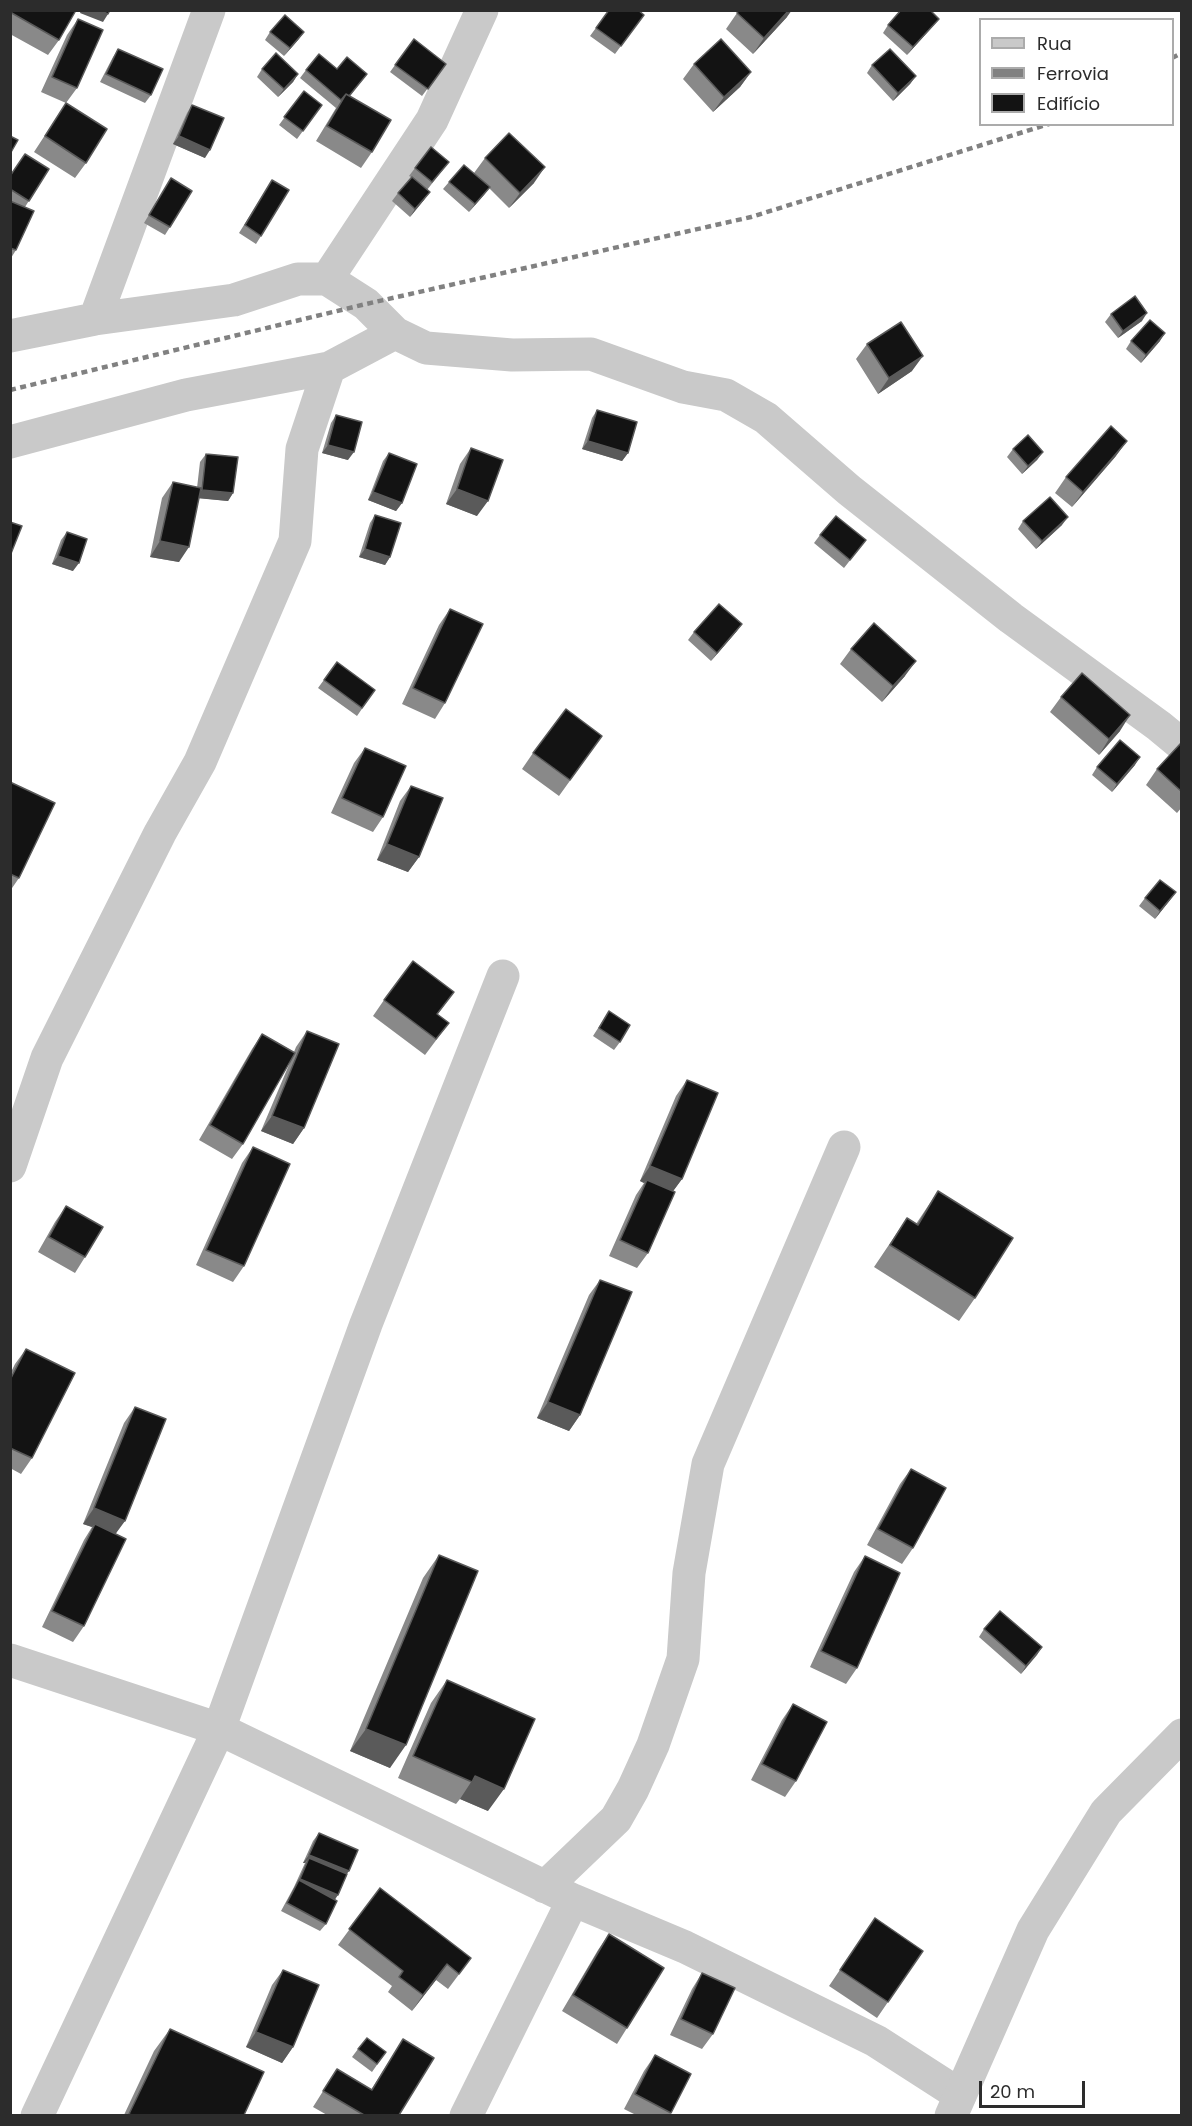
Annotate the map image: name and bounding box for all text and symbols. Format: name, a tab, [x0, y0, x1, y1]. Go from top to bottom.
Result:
legend	[979, 18, 1174, 126]
text: Rua	[1037, 31, 1072, 56]
text: Ferrovia	[1037, 61, 1109, 86]
text: Edifício	[1037, 91, 1100, 116]
scale bar	[982, 2069, 1088, 2107]
text: 20 m	[990, 2079, 1035, 2104]

